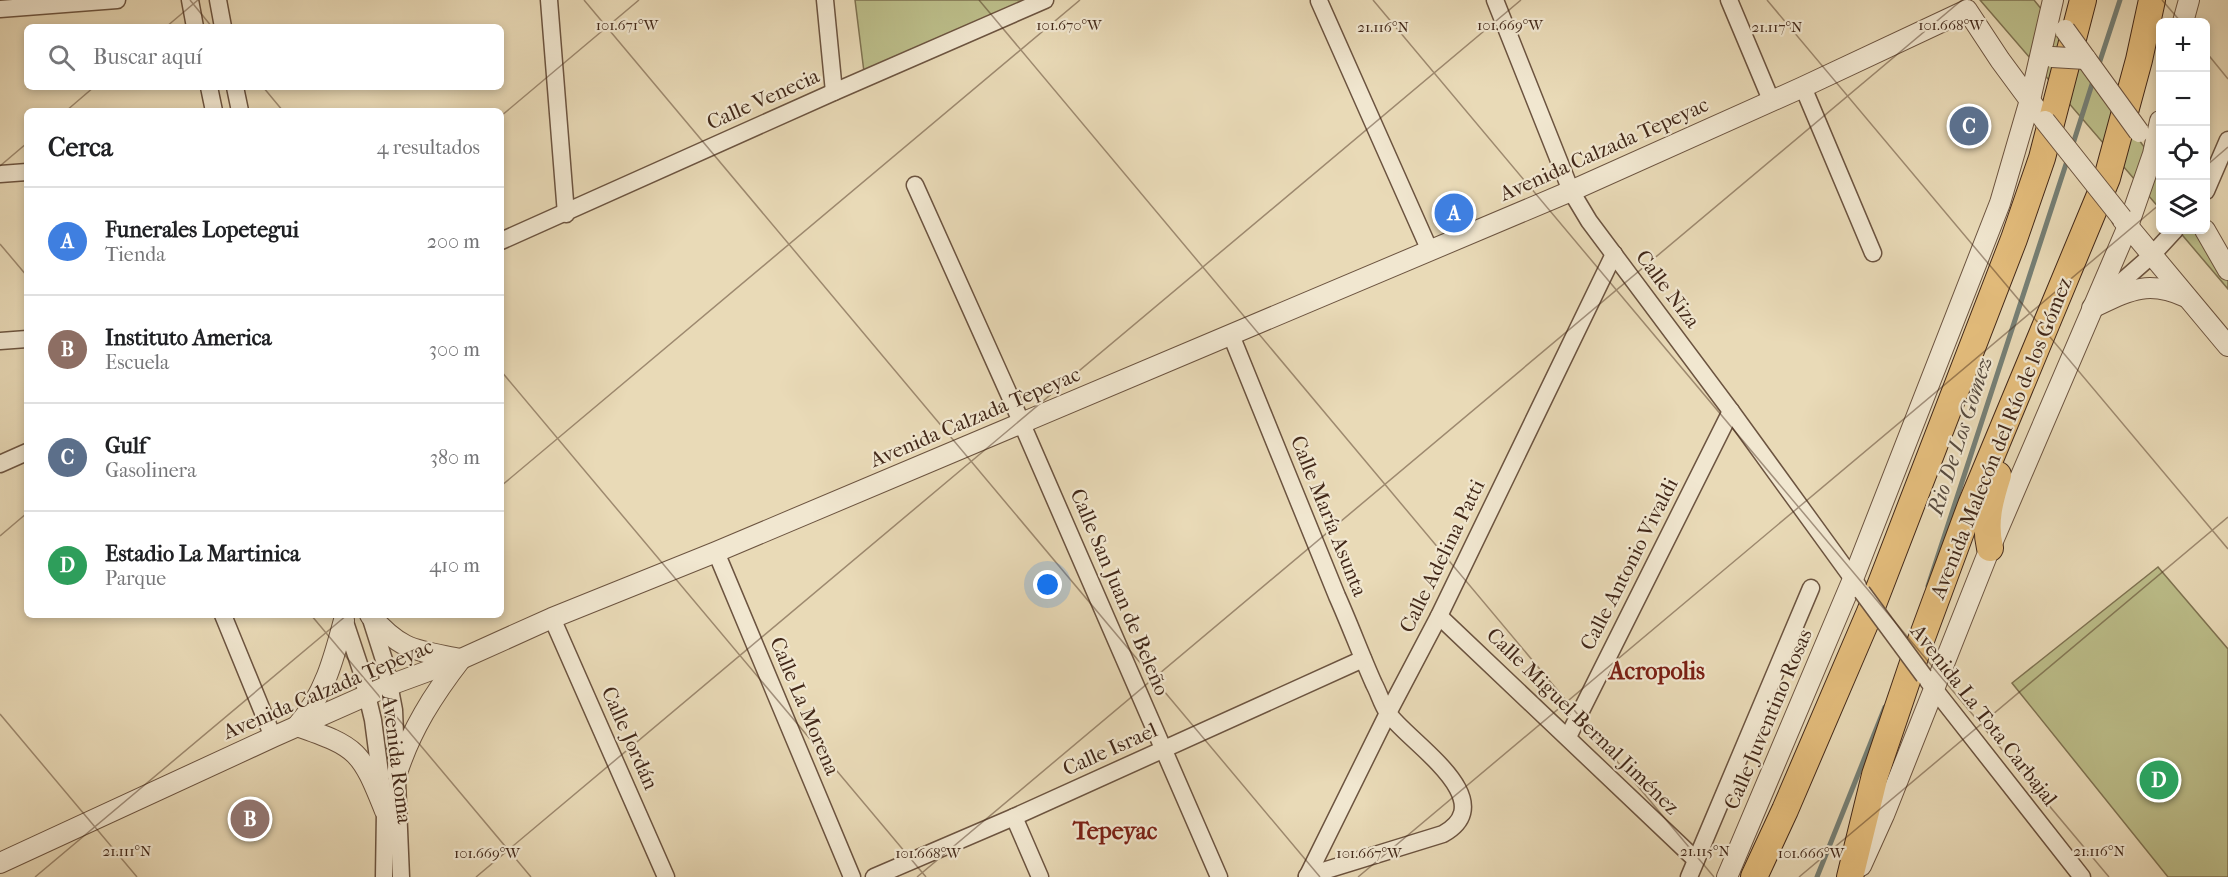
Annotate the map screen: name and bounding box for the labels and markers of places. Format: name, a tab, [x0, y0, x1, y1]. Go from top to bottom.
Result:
pin: C	[1950, 104, 1988, 148]
pin: A	[1434, 190, 1474, 236]
pin: D	[2140, 758, 2178, 802]
pin: B	[230, 796, 270, 842]

